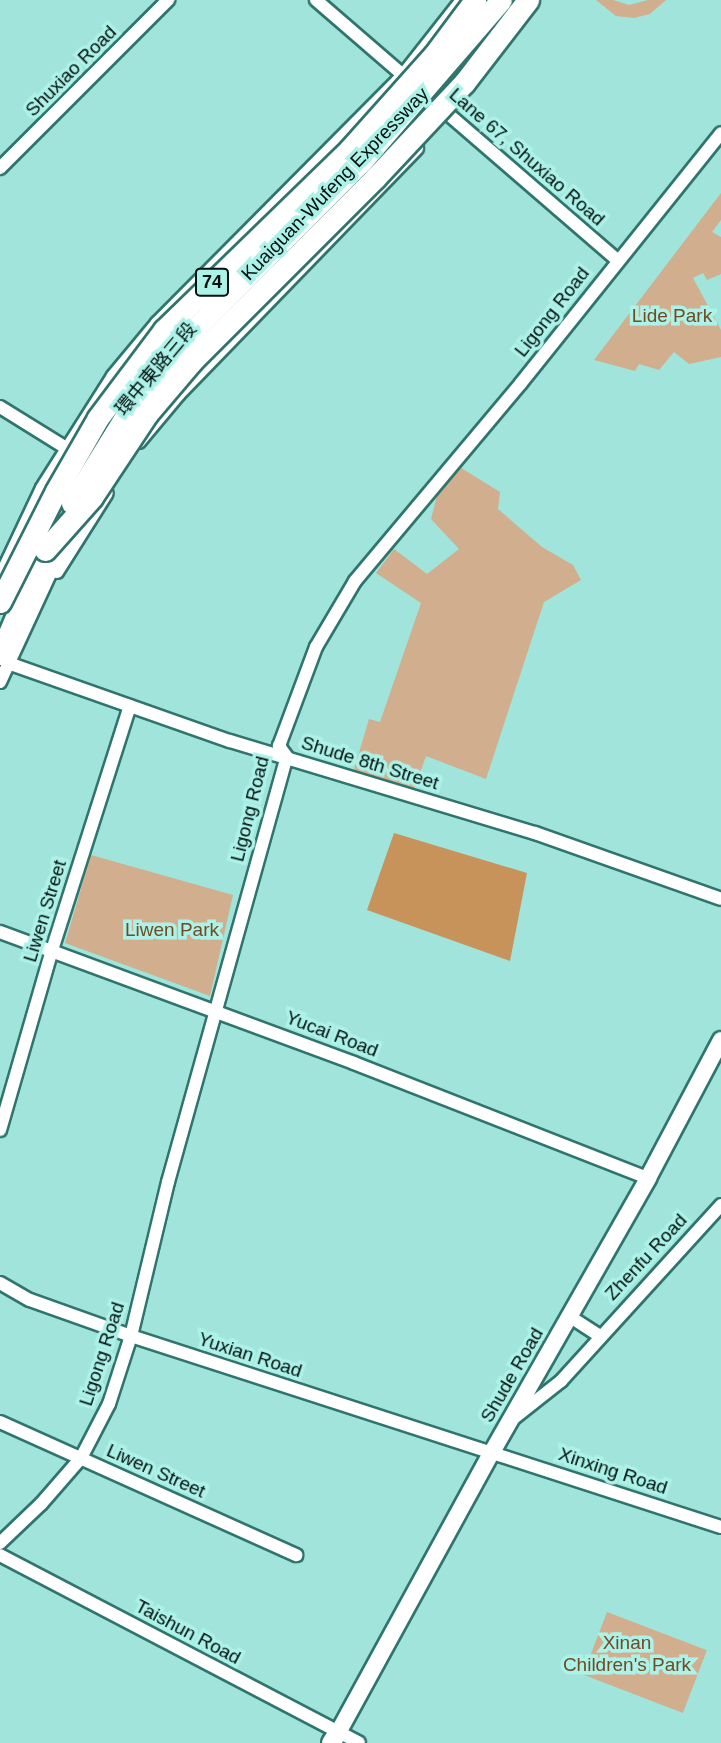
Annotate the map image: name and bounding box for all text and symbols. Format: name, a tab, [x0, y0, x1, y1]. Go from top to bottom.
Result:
street label: Shuxiao Road	[21, 21, 121, 121]
street label: Kuaiguan-Wufeng Expressway	[237, 83, 433, 285]
street label: Lane 67, Shuxiao Road	[445, 83, 609, 231]
street label: Ligong Road	[510, 263, 594, 361]
road number: 74	[194, 268, 230, 296]
park label: Lide Park	[632, 305, 712, 327]
street label: 環中東路三段	[111, 318, 201, 420]
street label: Shude 8th Street	[298, 731, 442, 795]
street label: Ligong Road	[226, 754, 274, 864]
street label: Liwen Street	[19, 857, 71, 965]
park label: Liwen Park	[125, 919, 219, 941]
street label: Yucai Road	[283, 1006, 381, 1062]
street label: Zhenfu Road	[600, 1209, 692, 1305]
street label: Ligong Road	[75, 1299, 129, 1409]
street label: Shude Road	[476, 1324, 548, 1426]
street label: Yuxian Road	[195, 1328, 305, 1382]
street label: Liwen Street	[103, 1439, 209, 1503]
street label: Xinxing Road	[556, 1443, 670, 1499]
street label: Taishun Road	[131, 1595, 245, 1669]
park label: Xinan Children's Park	[563, 1632, 691, 1676]

